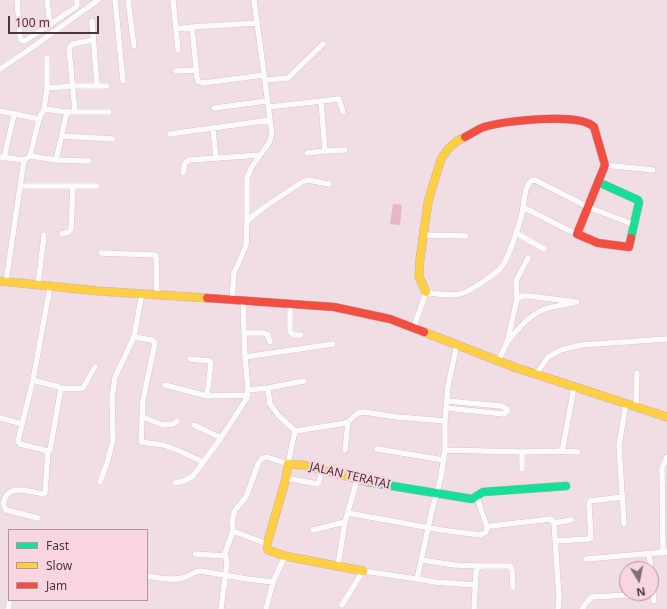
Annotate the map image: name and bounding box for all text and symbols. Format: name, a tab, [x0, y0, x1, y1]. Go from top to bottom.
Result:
scale bar	[10, 8, 101, 34]
text: 100 m	[15, 14, 50, 31]
street label: JALAN TERATAI	[308, 460, 392, 492]
legend	[8, 529, 148, 601]
text: Fast	[46, 537, 69, 554]
text: Slow	[46, 557, 72, 574]
north arrow	[619, 561, 659, 601]
text: Jam	[46, 577, 67, 594]
text: N	[635, 584, 647, 600]

